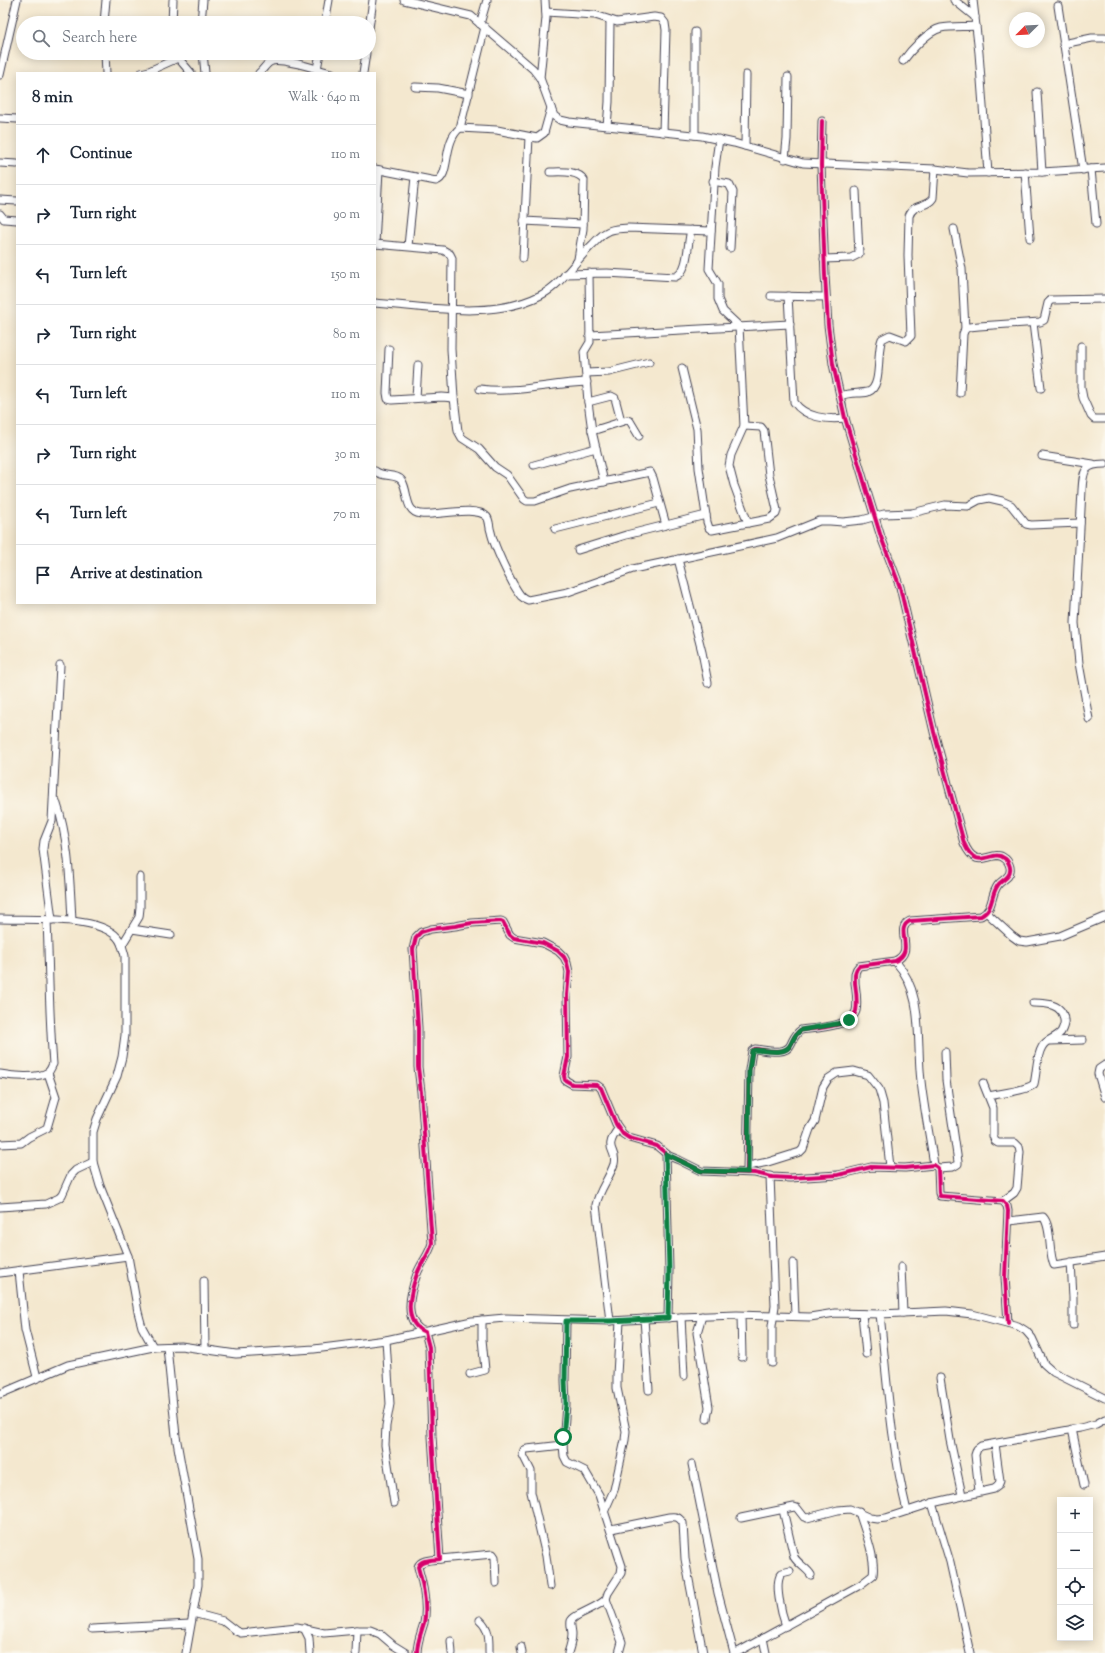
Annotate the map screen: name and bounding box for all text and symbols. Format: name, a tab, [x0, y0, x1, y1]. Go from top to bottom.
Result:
north arrow	[1009, 12, 1045, 48]
search box	[16, 16, 376, 60]
icon: search	[30, 27, 52, 49]
text: Search here	[62, 28, 137, 49]
text: 8 min	[32, 86, 73, 110]
text: Walk · 640 m	[288, 89, 360, 107]
icon: ahead	[32, 144, 54, 166]
text: Continue	[70, 144, 132, 165]
text: 110 m	[331, 146, 360, 164]
icon: right	[32, 204, 54, 226]
text: Turn right	[70, 204, 136, 225]
text: 90 m	[333, 206, 360, 224]
icon: left	[32, 264, 54, 286]
text: Turn left	[70, 264, 127, 285]
text: 150 m	[331, 266, 360, 284]
icon: right	[32, 324, 54, 346]
text: Turn right	[70, 324, 136, 345]
text: 80 m	[333, 326, 360, 344]
icon: left	[32, 384, 54, 406]
text: Turn left	[70, 384, 127, 405]
text: 110 m	[331, 386, 360, 404]
icon: right	[32, 444, 54, 466]
text: Turn right	[70, 444, 136, 465]
text: 30 m	[334, 446, 360, 464]
icon: left	[32, 504, 54, 526]
text: Turn left	[70, 504, 127, 525]
text: 70 m	[333, 506, 360, 524]
icon: arrive	[32, 564, 54, 586]
text: Arrive at destination	[70, 564, 203, 585]
route end	[840, 1011, 858, 1029]
route start	[554, 1428, 572, 1446]
map controls	[1057, 1497, 1093, 1641]
button: +	[1057, 1497, 1093, 1533]
button: −	[1057, 1533, 1093, 1569]
button: locate	[1057, 1569, 1093, 1605]
button: layers	[1057, 1605, 1093, 1641]

